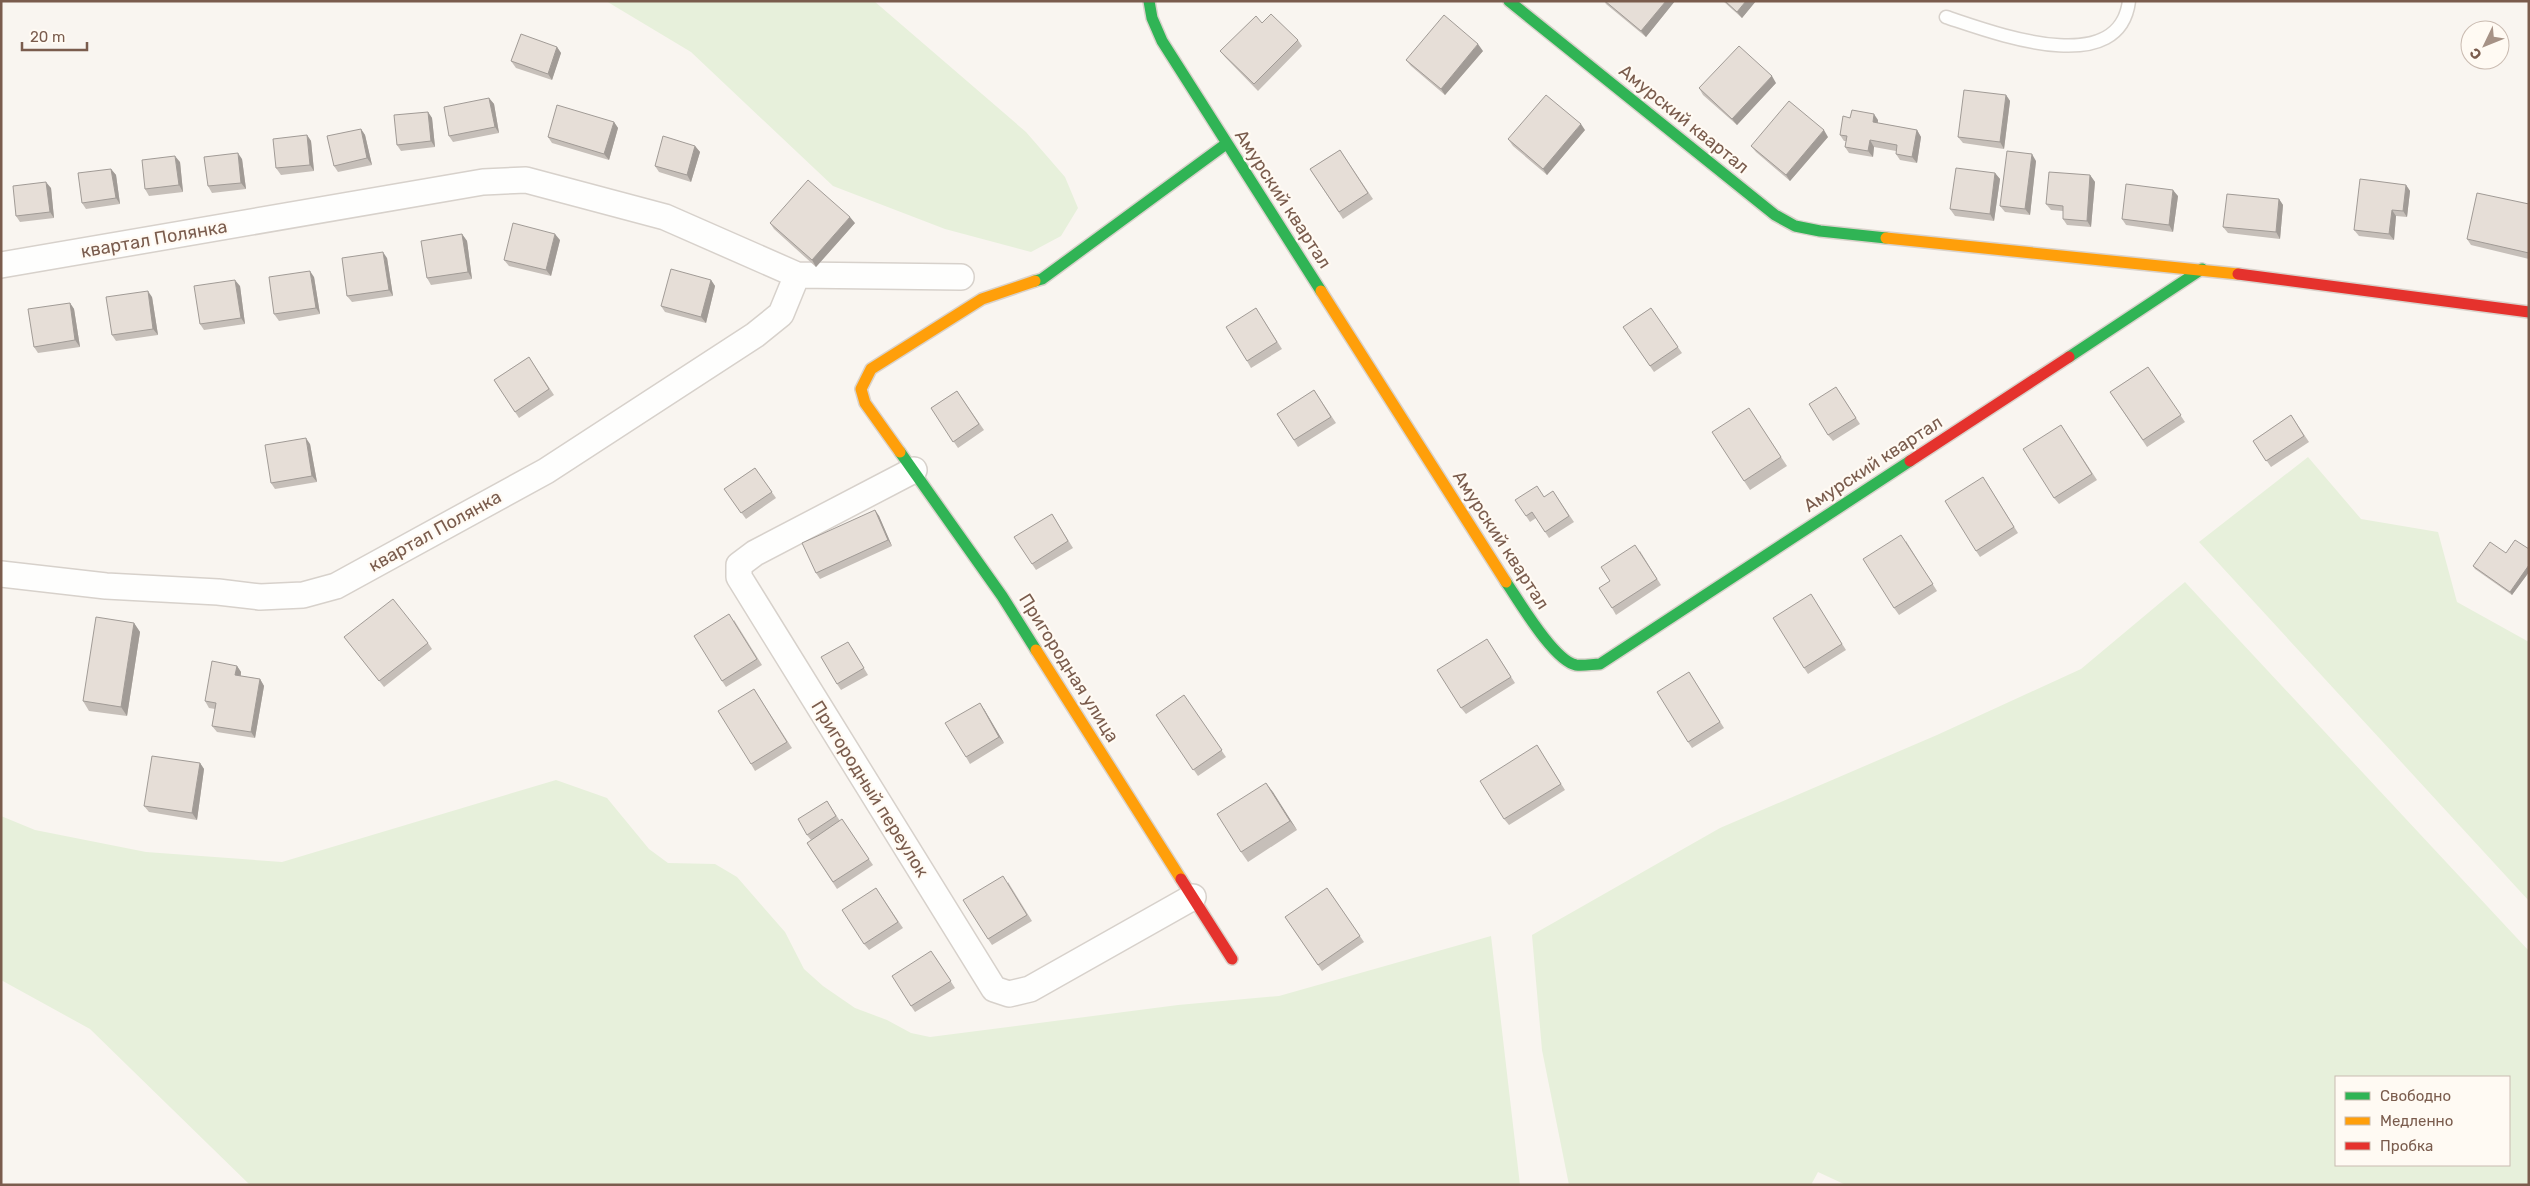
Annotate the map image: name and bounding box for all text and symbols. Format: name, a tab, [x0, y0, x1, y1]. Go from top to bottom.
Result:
scale bar	[22, 20, 88, 52]
north arrow	[2460, 20, 2510, 70]
text: 20 m	[30, 28, 65, 46]
text: С	[2466, 44, 2485, 63]
street label: Амурский квартал	[1615, 60, 1753, 178]
street label: Амурский квартал	[1230, 126, 1336, 272]
street label: квартал Полянка	[79, 215, 229, 263]
street label: Амурский квартал	[1800, 411, 1946, 517]
street label: Амурский квартал	[1448, 467, 1554, 613]
street label: квартал Полянка	[365, 485, 505, 577]
street label: Пригородная улица	[1014, 590, 1124, 746]
street label: Пригородный переулок	[807, 697, 934, 882]
legend	[2335, 1076, 2510, 1166]
text: Свободно	[2380, 1087, 2451, 1105]
text: Медленно	[2380, 1112, 2453, 1130]
text: Пробка	[2380, 1137, 2433, 1155]

